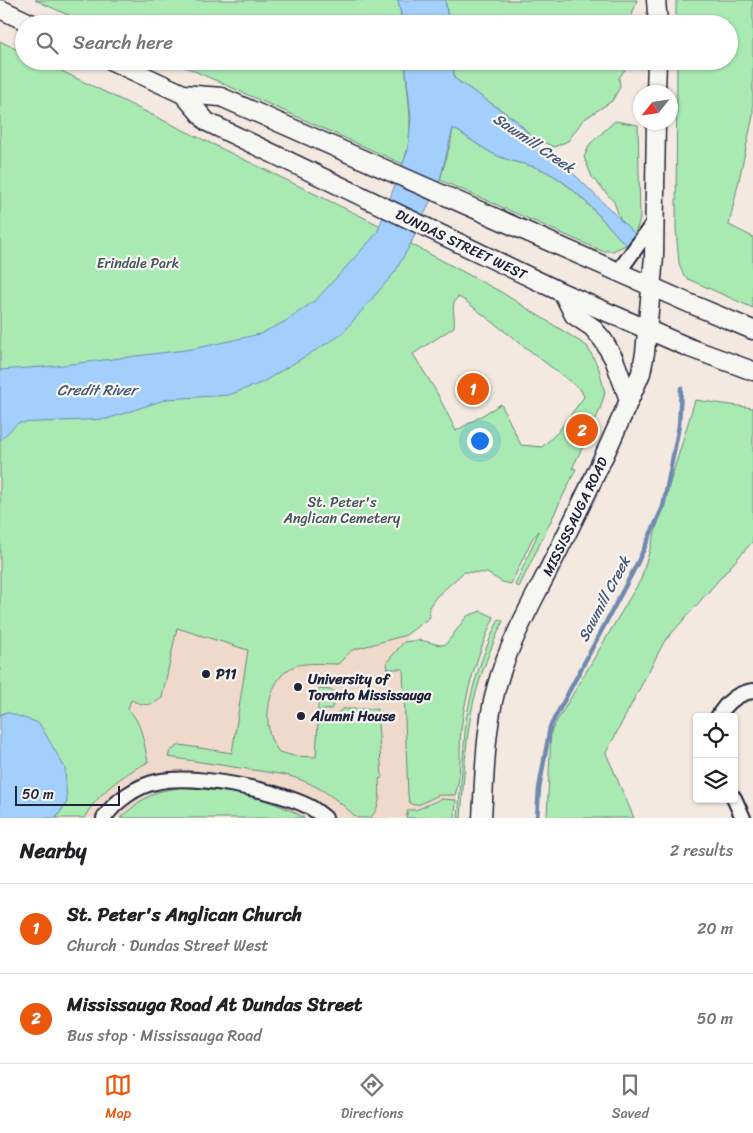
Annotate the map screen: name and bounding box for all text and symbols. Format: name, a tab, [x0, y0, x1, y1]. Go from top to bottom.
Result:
search box	[15, 15, 738, 70]
text: Search here	[73, 26, 173, 59]
icon: search	[33, 29, 61, 57]
north arrow	[633, 85, 678, 130]
water label: Sawmill Creek	[488, 106, 581, 181]
street label: DUNDAS STREET WEST	[391, 202, 533, 287]
park label: Erindale Park	[97, 251, 179, 276]
pin: 1	[457, 370, 489, 408]
water label: Credit River	[57, 377, 139, 403]
pin: 2	[566, 411, 598, 449]
your location	[467, 428, 493, 454]
street label: MISSISSAUGA ROAD	[535, 452, 615, 580]
park label: St. Peter's Anglican Cemetery	[283, 490, 401, 531]
water label: Sawmill Creek	[570, 551, 638, 647]
place label: P11	[216, 662, 237, 687]
place label: University of Toronto Mississauga	[308, 667, 432, 708]
marker: P11	[200, 668, 212, 680]
marker: University of Toronto Mississauga	[292, 681, 304, 693]
place label: Alumni House	[310, 704, 396, 729]
marker: Alumni House	[295, 710, 307, 722]
map controls	[693, 713, 738, 803]
button: locate	[693, 713, 738, 758]
button: layers	[693, 758, 738, 803]
text: 50 m	[22, 782, 54, 807]
scale bar	[15, 783, 120, 806]
text: Nearby	[20, 832, 86, 870]
text: 2 results	[670, 836, 733, 865]
text: St. Peter's Anglican Church	[67, 898, 302, 931]
text: 1	[33, 914, 39, 943]
text: 20 m	[697, 914, 733, 943]
text: Church · Dundas Street West	[67, 931, 269, 960]
text: Mississauga Road At Dundas Street	[67, 988, 362, 1021]
text: 2	[31, 1004, 41, 1033]
text: 50 m	[697, 1004, 733, 1033]
text: Bus stop · Mississauga Road	[67, 1021, 262, 1050]
tab: Map	[104, 1071, 132, 1126]
tab: Directions	[341, 1071, 403, 1126]
tab: Saved	[612, 1071, 649, 1126]

